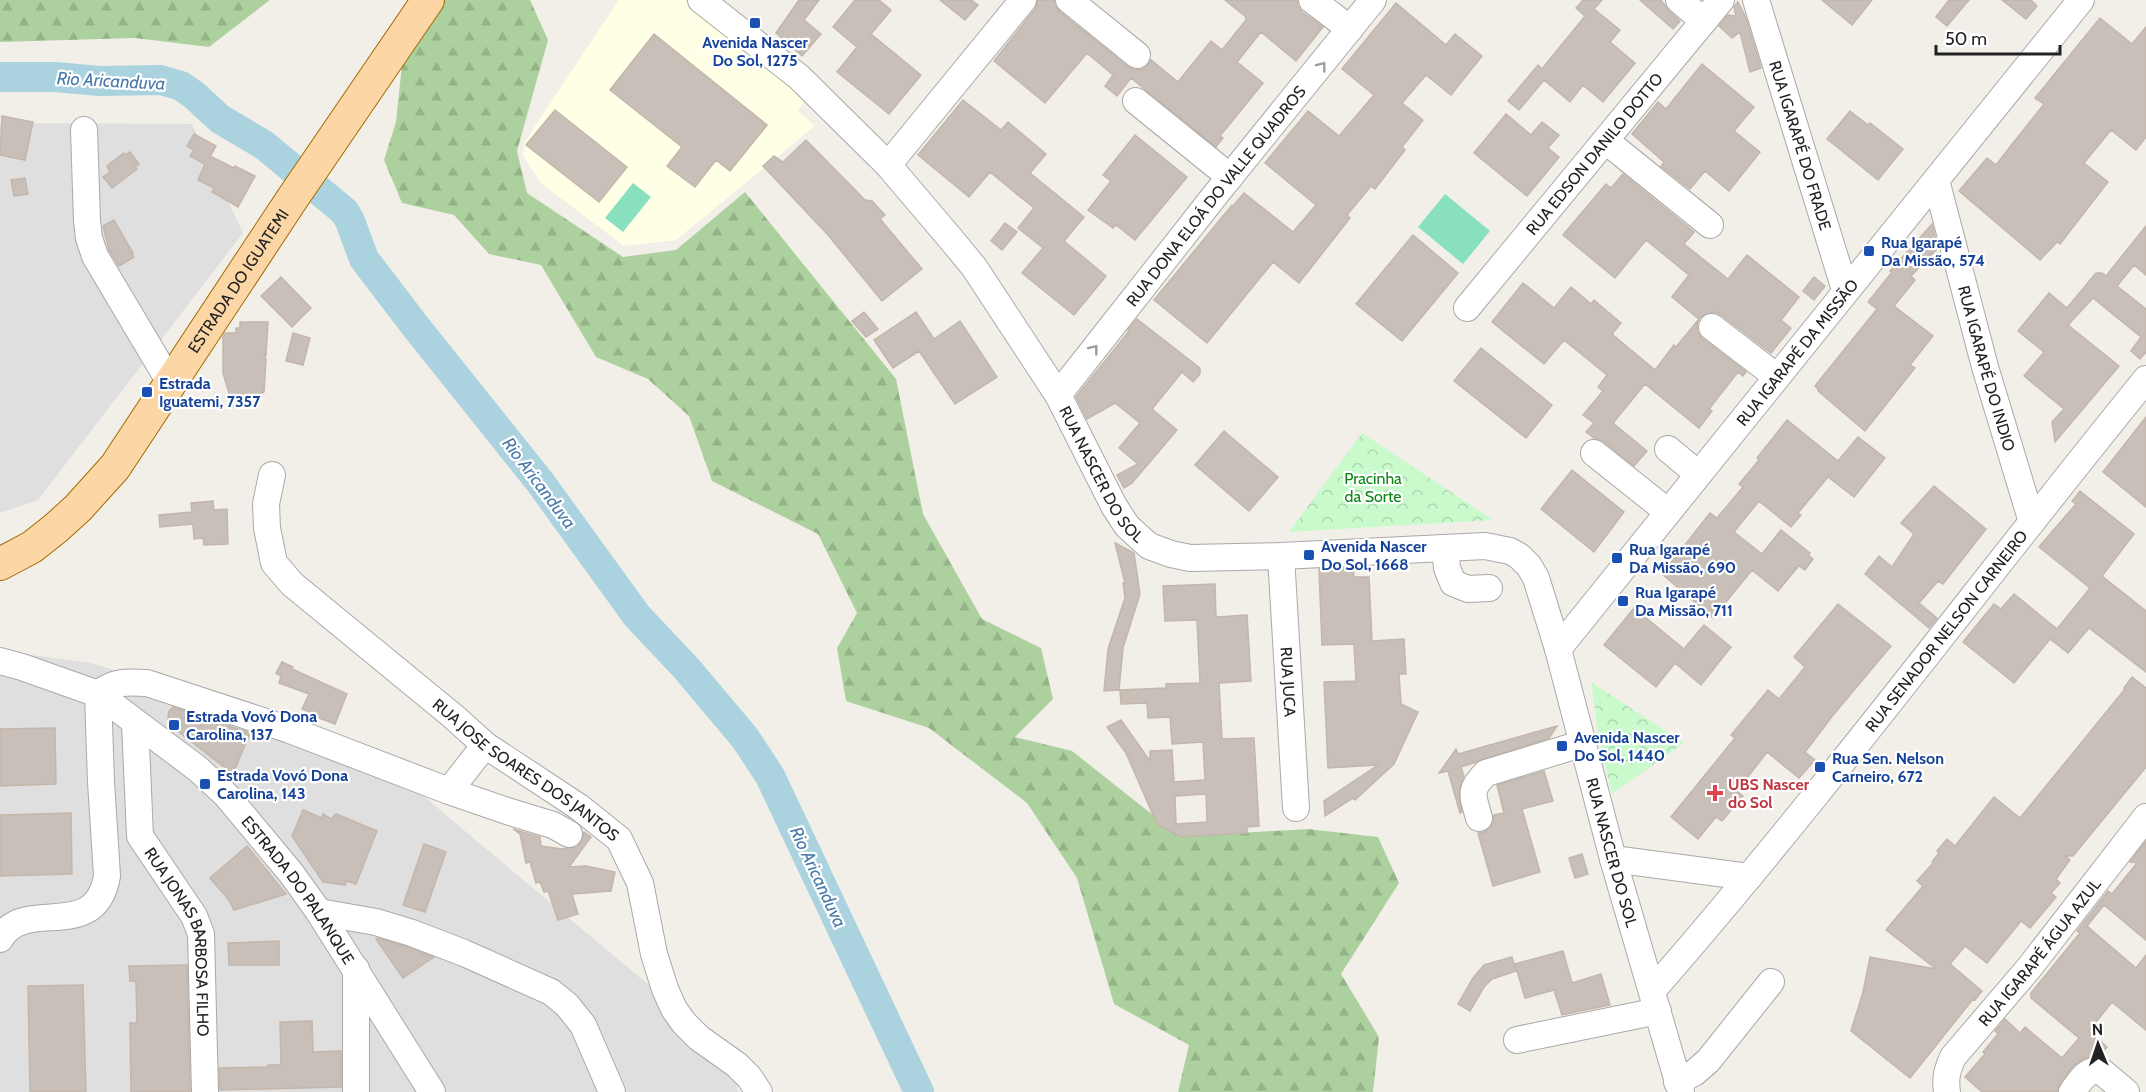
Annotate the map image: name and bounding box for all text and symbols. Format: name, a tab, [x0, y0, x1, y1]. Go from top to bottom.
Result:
marker: Avenida Nascer Do Sol, 1275	[748, 16, 762, 30]
scale bar	[1936, 18, 2060, 56]
text: 50 m	[1945, 28, 1987, 50]
place label: Avenida Nascer Do Sol, 1275	[702, 33, 808, 70]
street label: RUA IGARAPÉ DO FRADE	[1766, 58, 1836, 232]
one-way arrow	[1314, 62, 1325, 73]
water label: Rio Aricanduva	[56, 67, 166, 95]
street label: RUA EDSON DANILO DOTTO	[1522, 69, 1667, 239]
street label: RUA DONA ELOÁ DO VALLE QUADROS	[1122, 82, 1309, 310]
street label: ESTRADA DO IGUATEMI	[184, 205, 292, 356]
place label: Rua Igarapé Da Missão, 574	[1881, 233, 1985, 270]
marker: Rua Igarapé Da Missão, 574	[1862, 244, 1876, 258]
street label: RUA IGARAPÉ DA MISSÃO	[1732, 275, 1862, 430]
street label: RUA IGARAPÉ DO INDIO	[1955, 283, 2019, 453]
one-way arrow	[1087, 345, 1098, 356]
place label: Estrada Iguatemi, 7357	[159, 374, 261, 411]
marker: Estrada Iguatemi, 7357	[140, 385, 154, 399]
street label: RUA NASCER DO SOL	[1056, 403, 1148, 546]
water label: Rio Aricanduva	[498, 433, 580, 533]
park label: Pracinha da Sorte	[1344, 469, 1402, 506]
street label: RUA SENADOR NELSON CARNEIRO	[1861, 526, 2031, 735]
place label: Avenida Nascer Do Sol, 1668	[1321, 537, 1427, 574]
place label: Rua Igarapé Da Missão, 690	[1629, 540, 1736, 577]
marker: Avenida Nascer Do Sol, 1668	[1302, 548, 1316, 562]
marker: Rua Igarapé Da Missão, 690	[1610, 551, 1624, 565]
place label: Rua Igarapé Da Missão, 711	[1635, 583, 1733, 620]
marker: Rua Igarapé Da Missão, 711	[1616, 594, 1630, 608]
street label: RUA JUCA	[1277, 646, 1300, 717]
street label: RUA JOSE SOARES DOS JANTOS	[429, 694, 623, 845]
place label: Estrada Vovó Dona Carolina, 137	[186, 707, 317, 744]
marker: Estrada Vovó Dona Carolina, 137	[167, 718, 181, 732]
place label: Avenida Nascer Do Sol, 1440	[1574, 728, 1680, 765]
marker: Avenida Nascer Do Sol, 1440	[1555, 739, 1569, 753]
place label: Rua Sen. Nelson Carneiro, 672	[1832, 749, 1944, 786]
marker: Rua Sen. Nelson Carneiro, 672	[1813, 760, 1827, 774]
place label: Estrada Vovó Dona Carolina, 143	[217, 766, 348, 803]
place label: UBS Nascer do Sol	[1728, 775, 1810, 812]
street label: RUA NASCER DO SOL	[1583, 776, 1642, 929]
marker: Estrada Vovó Dona Carolina, 143	[198, 777, 212, 791]
marker: UBS Nascer do Sol	[1706, 784, 1724, 802]
street label: ESTRADA DO PALANQUE	[238, 812, 359, 967]
water label: Rio Aricanduva	[785, 823, 851, 931]
street label: RUA JONAS BARBOSA FILHO	[141, 843, 213, 1037]
street label: RUA IGARAPÉ ÁGUA AZUL	[1974, 875, 2104, 1030]
north arrow	[2068, 1014, 2128, 1074]
text: N	[2092, 1020, 2103, 1039]

